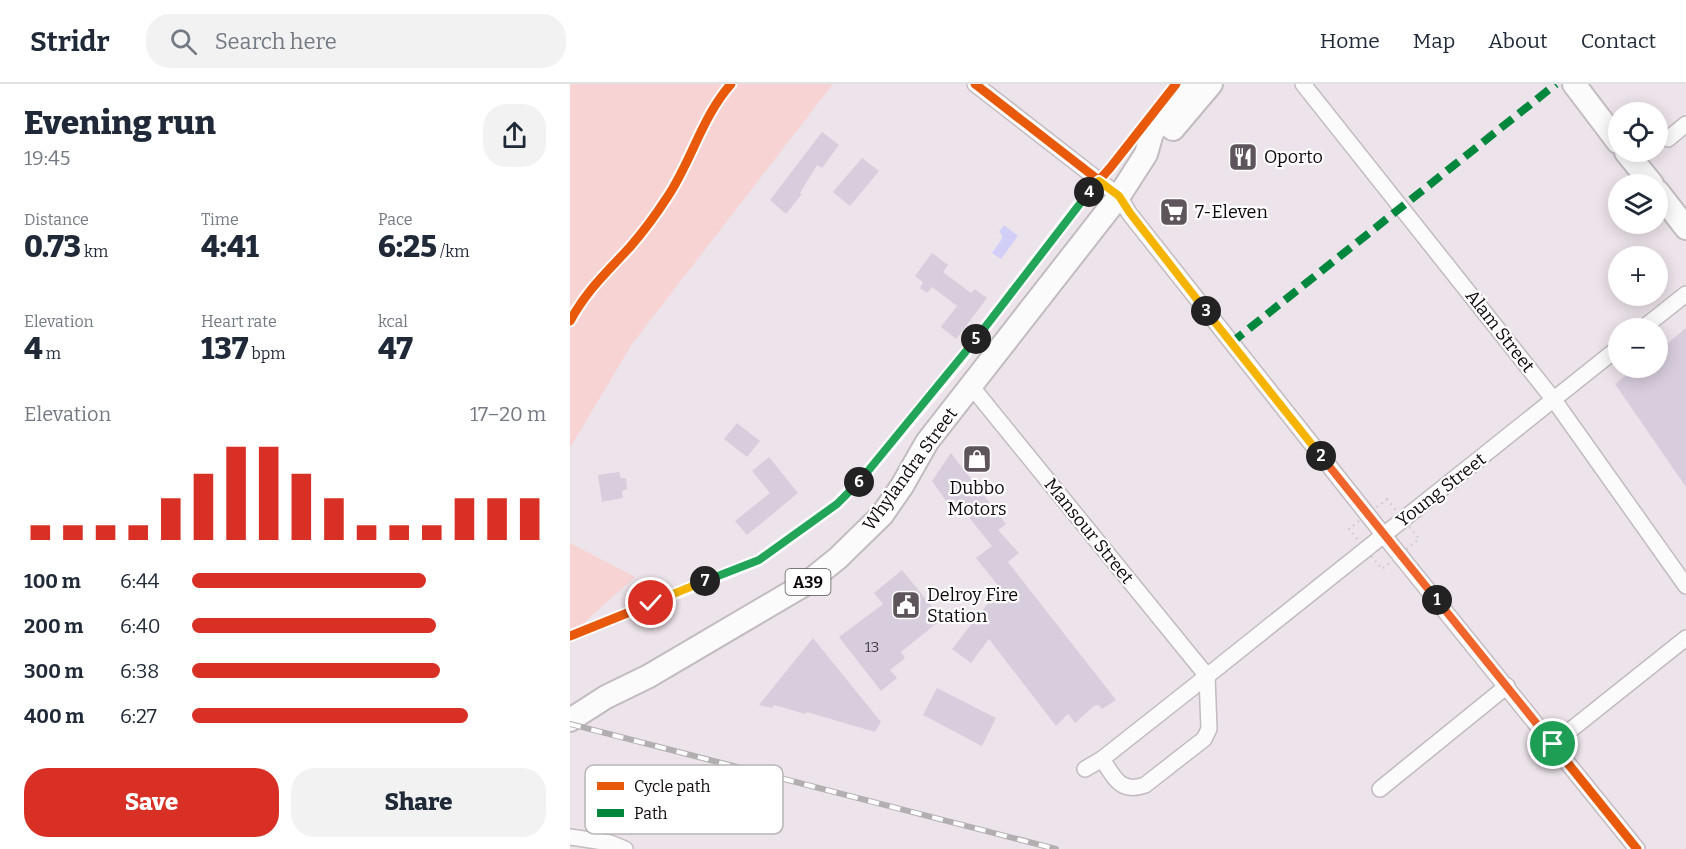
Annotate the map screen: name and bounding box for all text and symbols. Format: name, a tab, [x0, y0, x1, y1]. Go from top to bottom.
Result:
search box	[146, 14, 566, 68]
text: Stridr	[30, 25, 110, 58]
icon: search	[167, 25, 200, 58]
text: Search here	[215, 28, 337, 55]
text: Home	[1320, 28, 1380, 54]
text: Map	[1413, 28, 1455, 54]
text: About	[1488, 28, 1548, 54]
text: Contact	[1581, 28, 1656, 54]
map controls	[1608, 102, 1668, 378]
button: locate	[1608, 102, 1668, 162]
text: Evening run	[24, 103, 216, 143]
button: share	[483, 104, 546, 167]
restaurant icon: Oporto	[1227, 141, 1259, 173]
text: 19:45	[24, 146, 70, 170]
place label: Oporto	[1264, 146, 1323, 168]
button: layers	[1608, 174, 1668, 234]
pin: 4	[1074, 177, 1104, 207]
text: 4	[1084, 182, 1094, 201]
supermarket icon: 7-Eleven	[1158, 196, 1190, 228]
place label: 7-Eleven	[1195, 201, 1268, 223]
text: Distance	[24, 210, 89, 229]
text: Time	[201, 210, 239, 229]
text: Pace	[378, 210, 413, 229]
text: 0.73	[24, 229, 81, 265]
text: 4:41	[201, 229, 259, 265]
text: 6:25	[378, 229, 437, 265]
text: km	[81, 242, 108, 261]
text: /km	[437, 242, 469, 261]
button: +	[1608, 246, 1668, 306]
street label: Alam Street	[1461, 285, 1539, 377]
pin: 3	[1191, 296, 1221, 326]
text: 3	[1201, 301, 1211, 320]
text: Elevation	[24, 312, 94, 331]
text: Heart rate	[201, 312, 277, 331]
text: kcal	[378, 312, 408, 331]
button: −	[1608, 318, 1668, 378]
pin: 5	[961, 324, 991, 354]
text: 5	[972, 329, 980, 348]
text: 4	[24, 331, 43, 367]
text: 137	[201, 331, 248, 367]
text: 47	[378, 331, 413, 367]
text: m	[43, 344, 61, 363]
text: bpm	[248, 344, 286, 363]
text: Elevation	[24, 402, 111, 426]
text: 17–20 m	[470, 402, 546, 426]
street label: Whylandra Street	[858, 403, 962, 535]
pin: 2	[1306, 441, 1336, 471]
shop icon: Dubbo Motors	[961, 443, 993, 475]
text: 2	[1316, 446, 1326, 465]
street label: Young Street	[1392, 448, 1491, 532]
pin: 6	[844, 467, 874, 497]
text: 6	[854, 472, 864, 491]
street label: Mansour Street	[1040, 474, 1139, 589]
place label: Dubbo Motors	[947, 477, 1007, 520]
pin: 7	[690, 566, 720, 596]
text: 100 m	[24, 569, 81, 593]
text: 6:44	[120, 569, 159, 593]
road number: A39	[786, 569, 830, 595]
text: 7	[701, 571, 709, 590]
pin	[625, 577, 676, 628]
place label: Delroy Fire Station	[927, 584, 1018, 627]
pin: 1	[1422, 585, 1452, 615]
icon: check	[634, 586, 667, 619]
public building icon: Delroy Fire Station	[890, 589, 922, 621]
text: 1	[1434, 590, 1440, 609]
text: 200 m	[24, 614, 83, 638]
text: 6:40	[120, 614, 160, 638]
house number: 13	[865, 638, 879, 656]
text: 300 m	[24, 659, 84, 683]
text: 6:38	[120, 659, 159, 683]
text: 400 m	[24, 704, 84, 728]
text: 6:27	[120, 704, 157, 728]
pin	[1527, 718, 1578, 769]
icon: arrive	[1536, 727, 1569, 760]
legend	[585, 765, 783, 834]
button: Save	[24, 768, 279, 837]
button: Share	[291, 768, 546, 837]
text: Cycle path	[634, 777, 710, 796]
text: Path	[634, 804, 668, 823]

